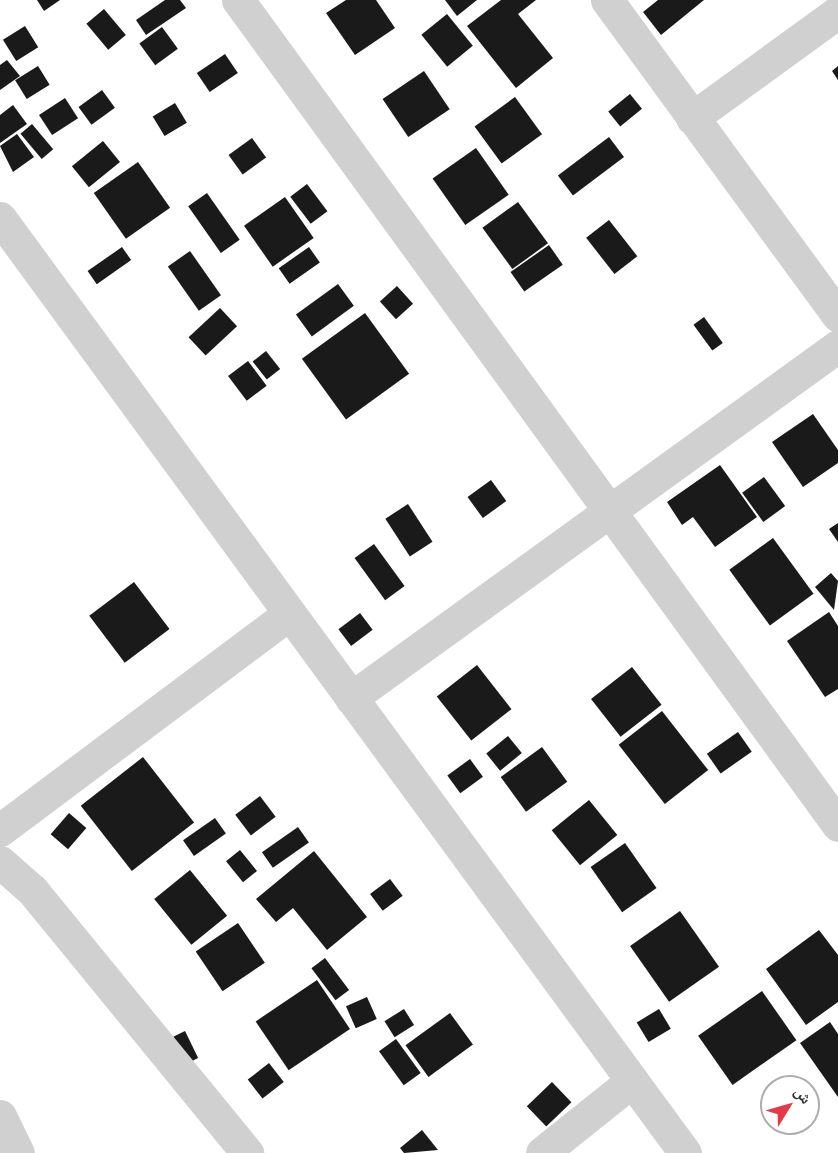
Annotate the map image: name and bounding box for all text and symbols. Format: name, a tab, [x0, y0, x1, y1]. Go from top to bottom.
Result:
north arrow	[760, 1075, 820, 1135]
text: ش	[789, 1081, 817, 1109]

